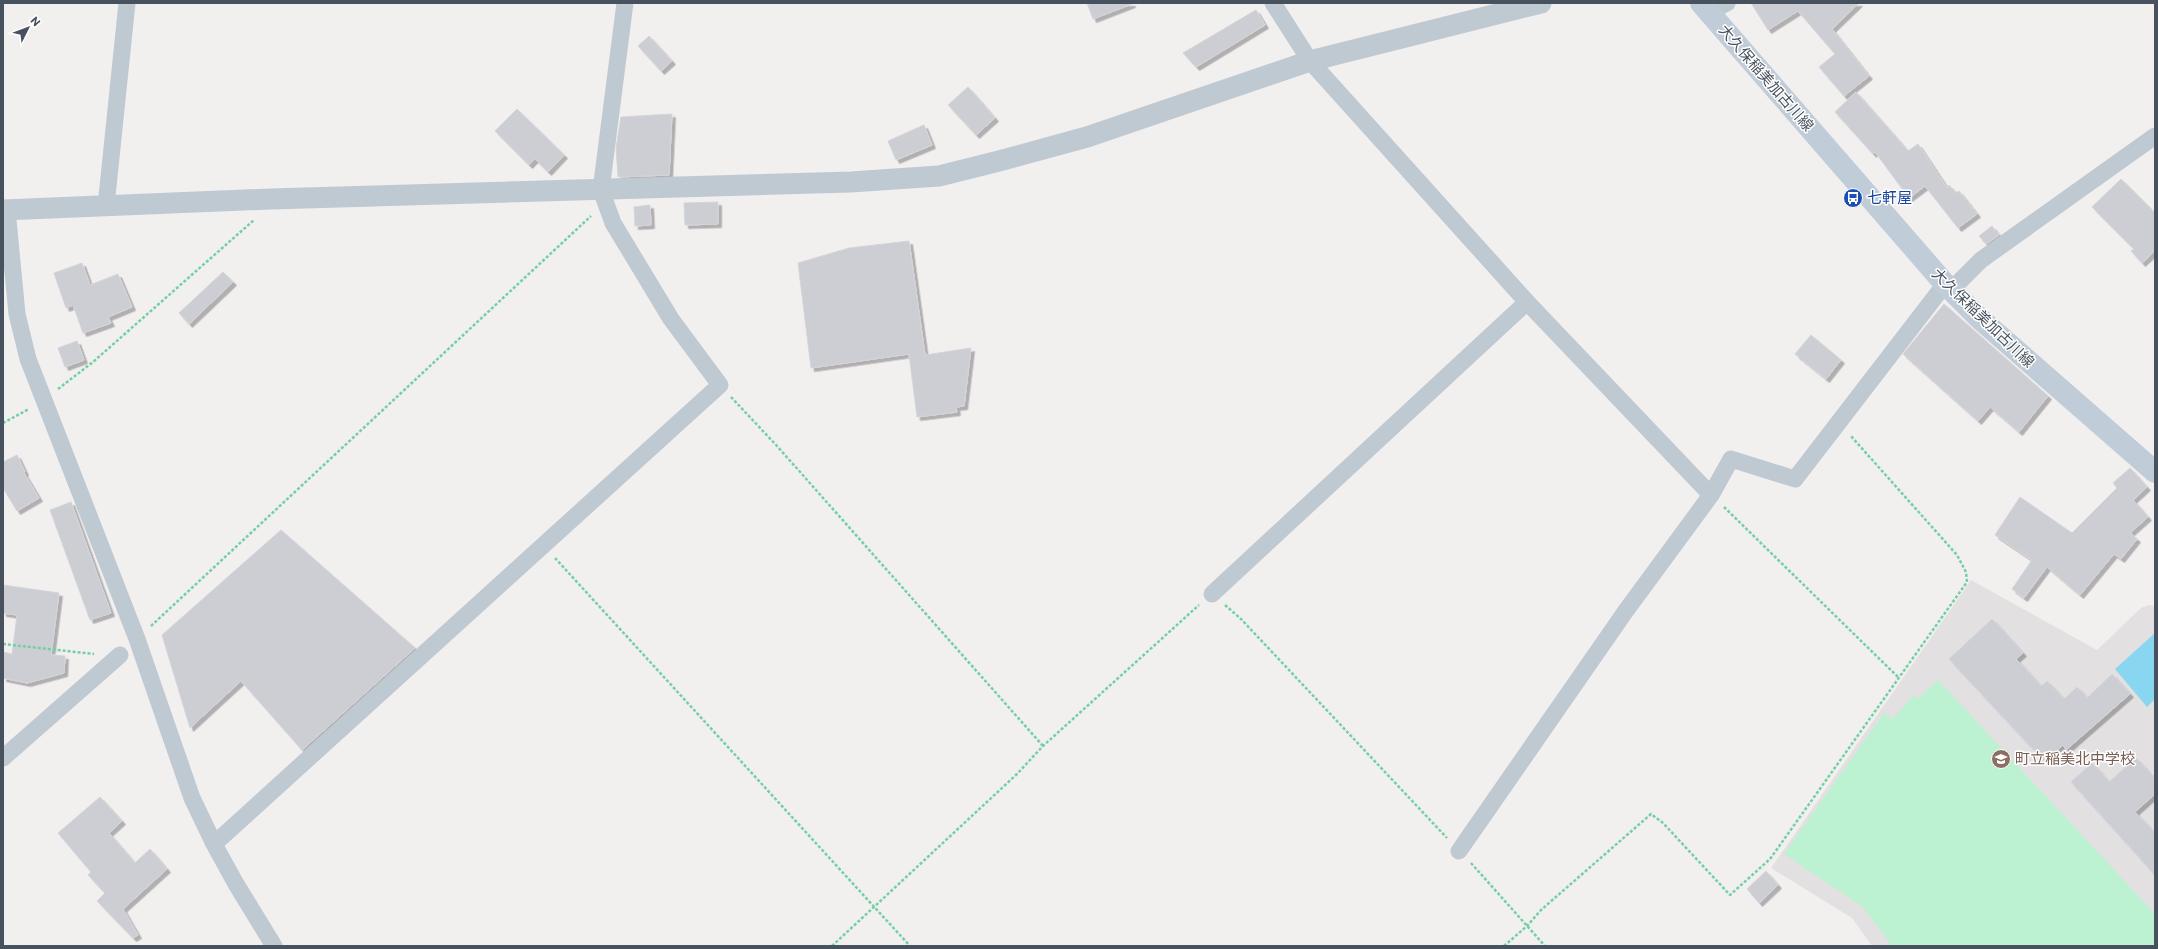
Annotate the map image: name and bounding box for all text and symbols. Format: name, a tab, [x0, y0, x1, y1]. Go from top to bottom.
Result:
north arrow	[8, 8, 48, 48]
text: N	[28, 14, 43, 28]
street label: 大久保稲美加古川線	[1716, 20, 1818, 134]
bus stop icon: 七軒屋	[1842, 187, 1864, 209]
place label: 七軒屋	[1867, 188, 1912, 206]
street label: 大久保稲美加古川線	[1929, 264, 2039, 371]
school or university icon: 町立稲美北中学校	[1990, 748, 2012, 770]
place label: 町立稲美北中学校	[2015, 749, 2135, 767]

